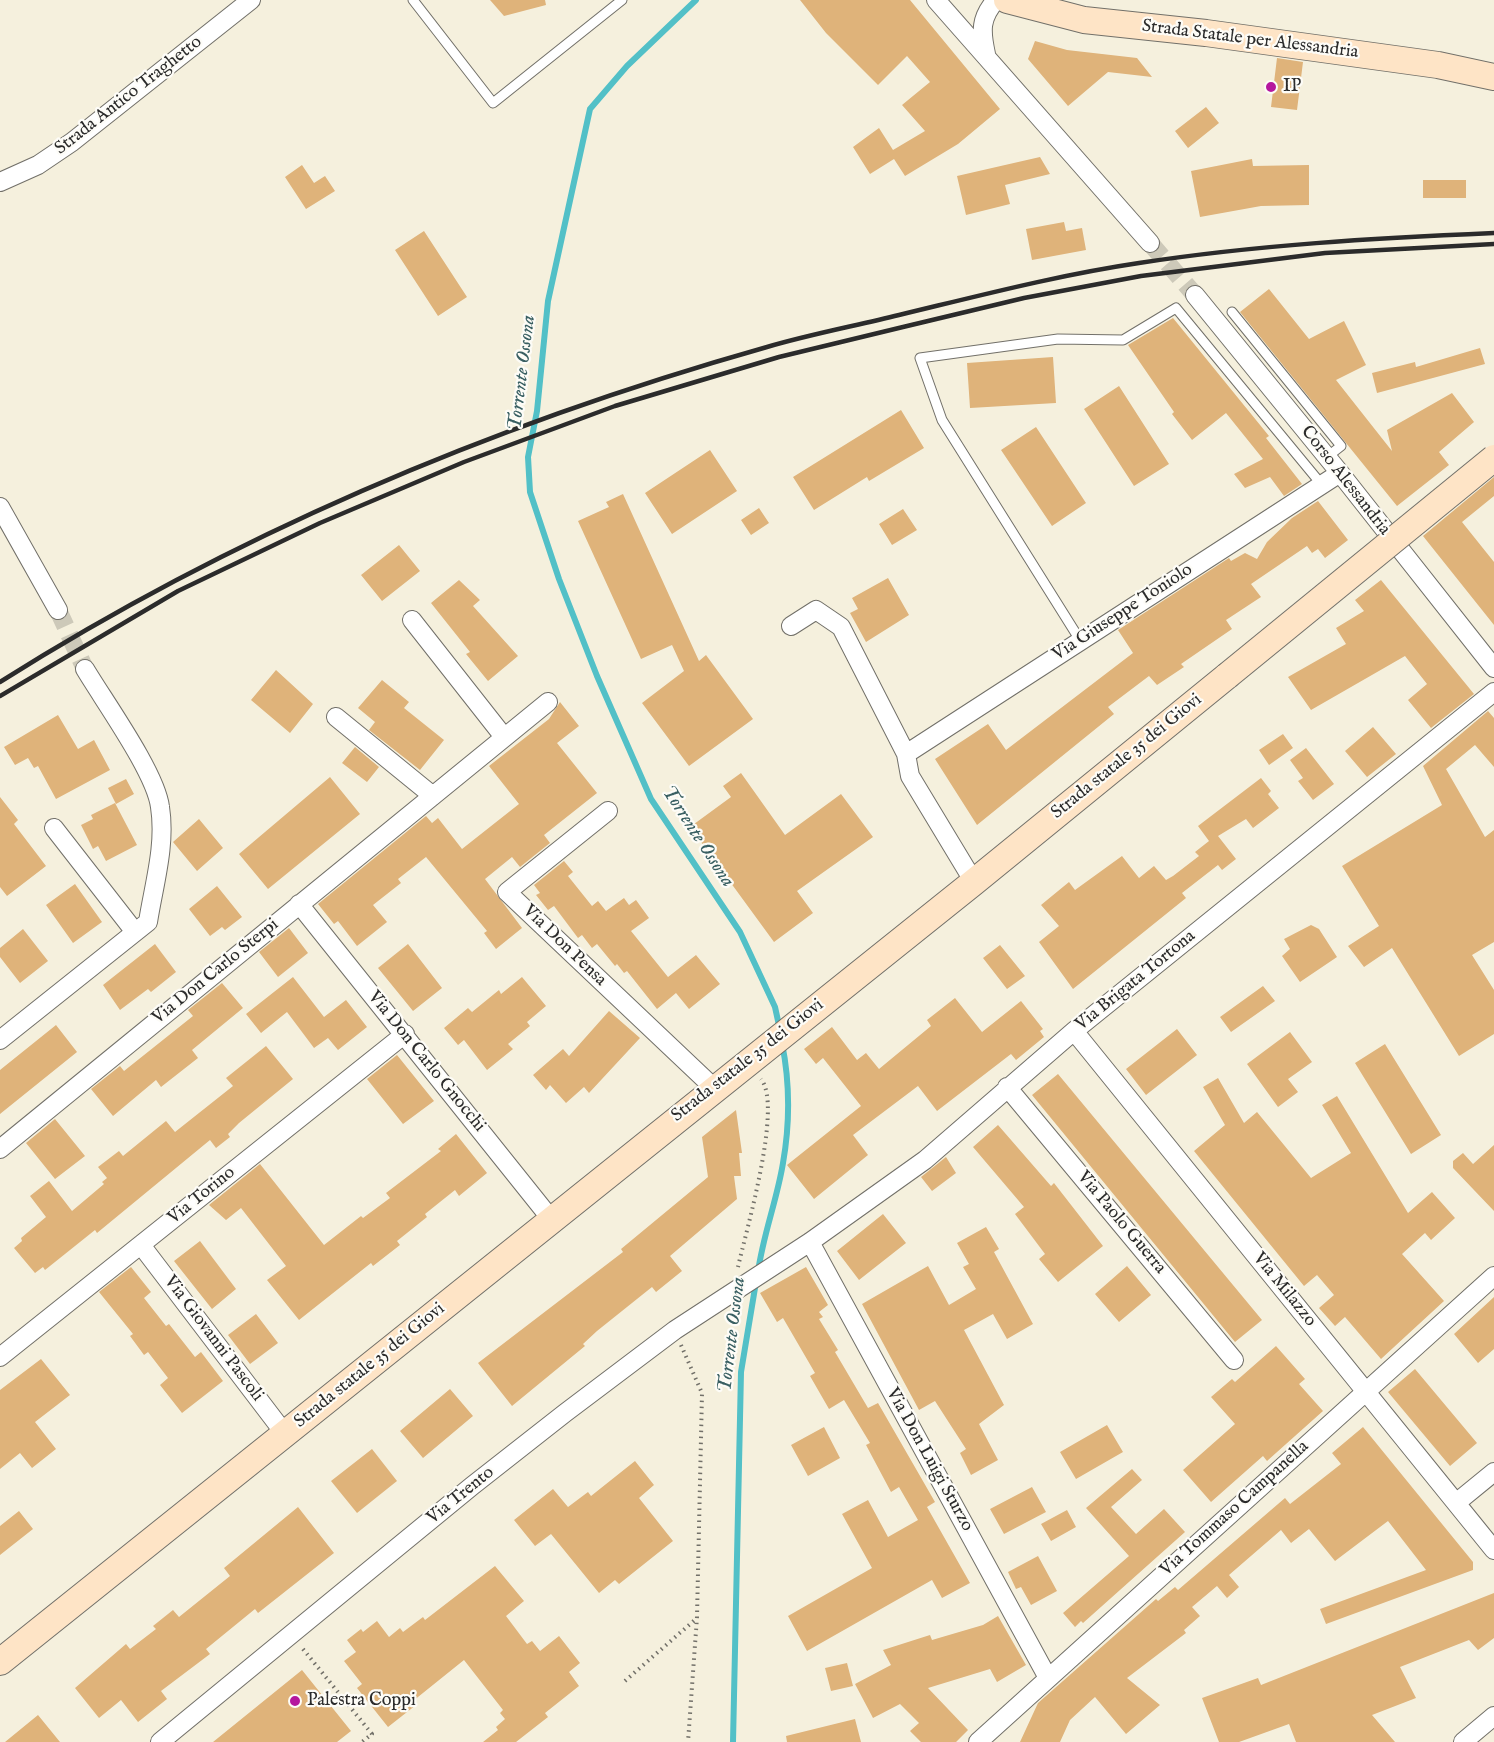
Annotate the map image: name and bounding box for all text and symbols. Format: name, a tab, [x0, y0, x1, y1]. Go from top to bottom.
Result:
street label: Strada Statale per Alessandria	[1141, 16, 1359, 64]
street label: Strada Antico Traghetto	[51, 32, 207, 160]
place label: IP	[1283, 76, 1301, 98]
marker: IP	[1264, 80, 1278, 94]
water label: Torrente Ossona	[504, 314, 542, 432]
street label: Corso Alessandria	[1295, 422, 1395, 540]
street label: Via Giuseppe Toniolo	[1049, 560, 1197, 666]
street label: Strada statale 35 dei Giovi	[1047, 690, 1207, 824]
water label: Torrente Ossona	[655, 782, 739, 892]
street label: Via Don Pensa	[518, 901, 610, 991]
street label: Via Don Carlo Sterpi	[148, 914, 284, 1030]
street label: Via Brigata Tortona	[1072, 926, 1200, 1036]
street label: Via Don Carlo Gnocchi	[363, 987, 489, 1137]
street label: Strada statale 35 dei Giovi	[667, 995, 829, 1127]
street label: Via Torino	[164, 1162, 240, 1230]
street label: Via Paolo Guerra	[1072, 1167, 1170, 1279]
street label: Via Milazzo	[1248, 1249, 1320, 1331]
street label: Via Giovanni Pascoli	[159, 1272, 267, 1406]
water label: Torrente Ossona	[714, 1276, 752, 1394]
street label: Strada statale 35 dei Giovi	[290, 1299, 450, 1433]
street label: Via Don Luigi Sturzo	[881, 1384, 977, 1536]
street label: Via Tommaso Campanella	[1156, 1437, 1314, 1581]
street label: Via Trento	[423, 1462, 499, 1530]
place label: Palestra Coppi	[307, 1690, 416, 1712]
marker: Palestra Coppi	[288, 1694, 302, 1708]

